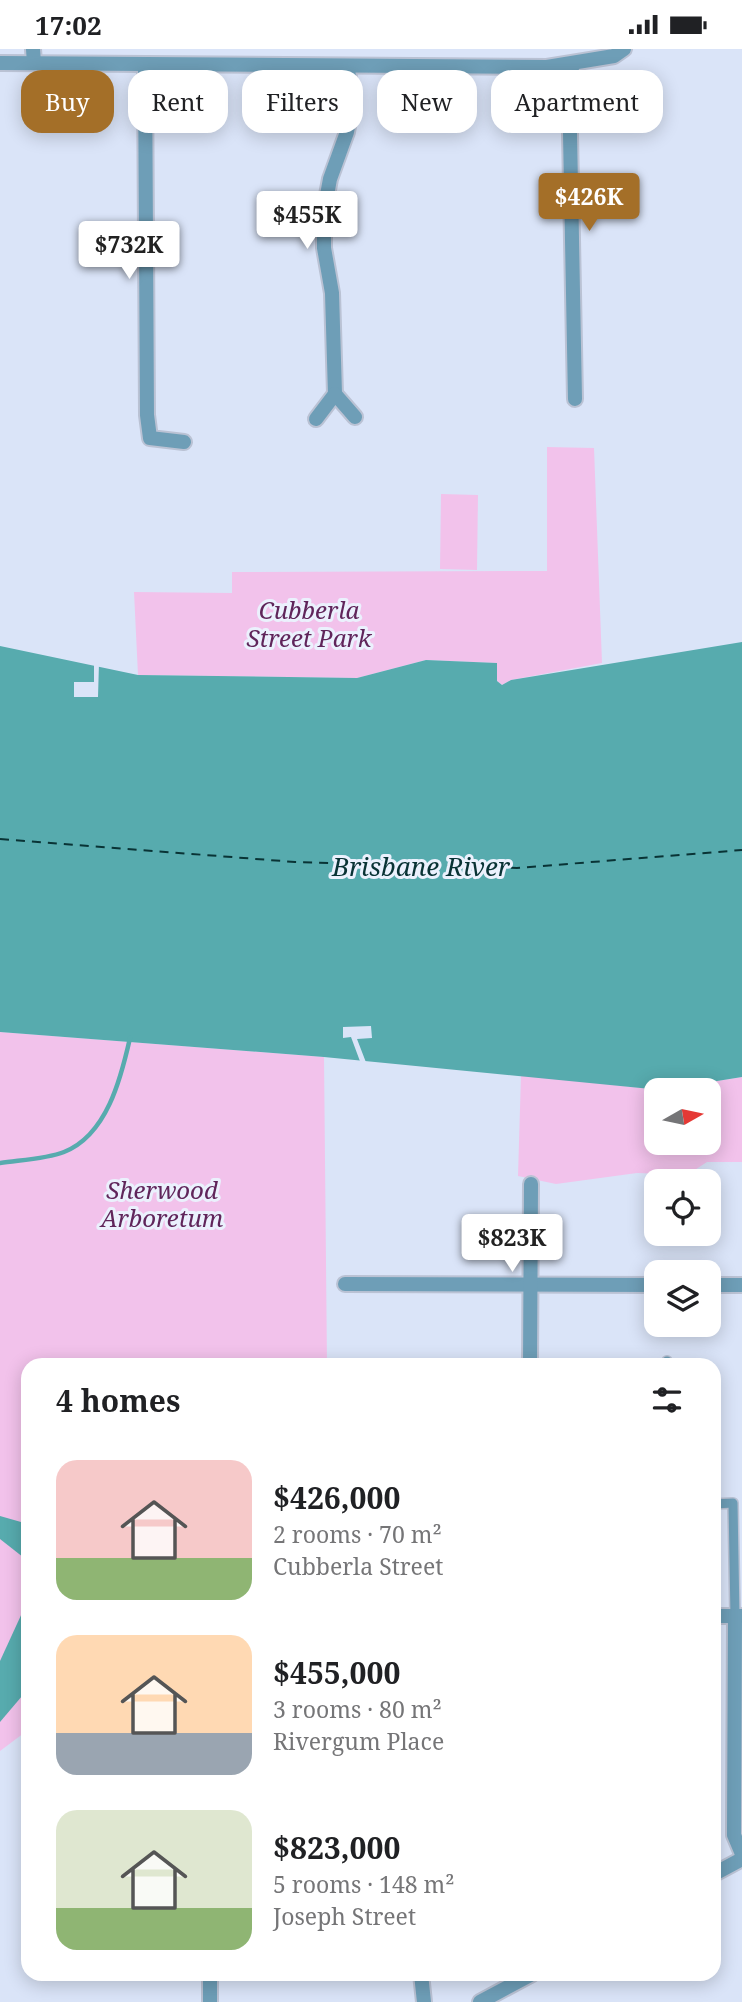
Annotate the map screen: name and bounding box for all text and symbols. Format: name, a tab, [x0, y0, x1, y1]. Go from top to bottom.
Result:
text: 17:02	[35, 7, 102, 43]
chip: Buy	[21, 70, 114, 133]
chip: Rent	[128, 70, 228, 133]
chip: Filters	[242, 70, 363, 133]
chip: New	[377, 70, 477, 133]
chip: Apartment	[491, 70, 663, 133]
pin: $426K	[540, 173, 638, 233]
text: $426K	[555, 180, 623, 212]
pin: $455K	[258, 191, 356, 251]
text: $455K	[273, 198, 341, 230]
pin: $732K	[80, 222, 178, 281]
text: $732K	[95, 228, 163, 260]
park label: Cubberla Street Park	[246, 593, 373, 654]
water label: Brisbane River	[331, 848, 511, 884]
north arrow	[644, 1078, 721, 1155]
map controls	[644, 1078, 721, 1337]
button: locate	[644, 1169, 721, 1246]
park label: Sherwood Arboretum	[99, 1173, 224, 1234]
pin: $823K	[463, 1215, 561, 1274]
text: $823K	[478, 1221, 546, 1253]
button: layers	[644, 1260, 721, 1337]
text: 4 homes	[56, 1380, 180, 1421]
icon: filters	[648, 1381, 686, 1419]
text: $426,000	[273, 1477, 400, 1518]
icon: home	[112, 1488, 196, 1572]
text: 2 rooms · 70 m²	[273, 1518, 442, 1550]
text: Cubberla Street	[273, 1550, 443, 1582]
text: $455,000	[273, 1652, 400, 1693]
icon: home	[112, 1663, 196, 1747]
text: 3 rooms · 80 m²	[273, 1693, 442, 1725]
text: Rivergum Place	[273, 1725, 444, 1757]
text: $823,000	[273, 1827, 400, 1868]
icon: home	[112, 1838, 196, 1922]
text: 5 rooms · 148 m²	[273, 1868, 455, 1900]
text: Joseph Street	[273, 1900, 416, 1932]

